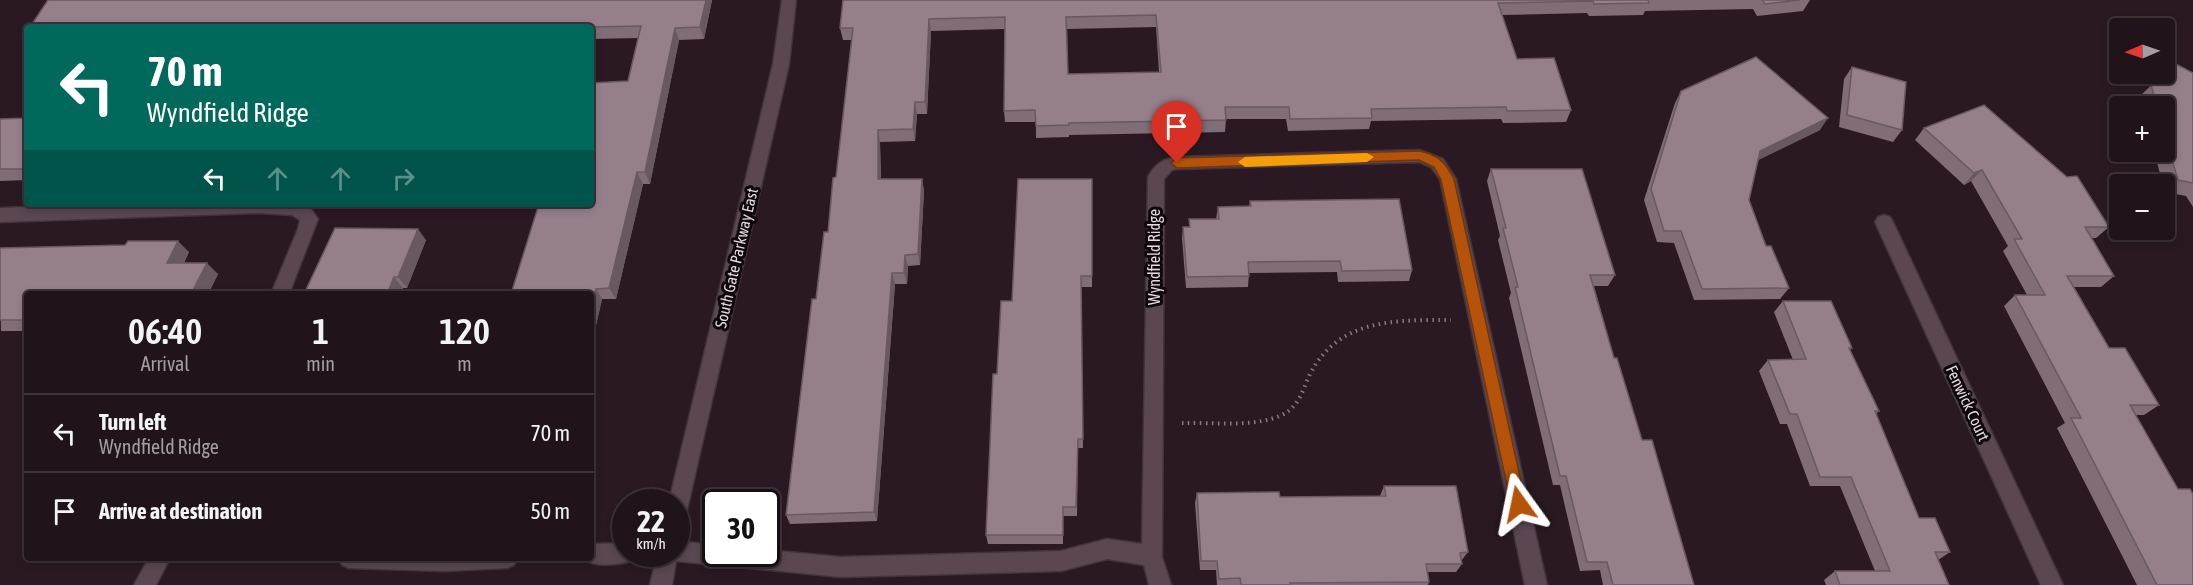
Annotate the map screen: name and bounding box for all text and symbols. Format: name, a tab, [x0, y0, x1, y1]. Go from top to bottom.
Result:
north arrow	[2109, 18, 2175, 84]
map controls	[2109, 18, 2175, 240]
text: 70 m	[147, 47, 222, 95]
icon: left	[48, 48, 126, 126]
button: +	[2109, 96, 2175, 162]
text: Wyndfield Ridge	[147, 97, 309, 128]
pin	[1151, 101, 1202, 163]
icon: arrive	[1160, 110, 1193, 143]
icon: left	[198, 162, 231, 195]
icon: ahead	[261, 162, 294, 195]
icon: ahead	[324, 162, 357, 195]
icon: right	[387, 162, 420, 195]
button: −	[2109, 174, 2175, 240]
street label: South Gate Parkway East	[711, 186, 762, 330]
street label: Wyndfield Ridge	[1145, 209, 1164, 305]
text: 06:40	[128, 310, 202, 352]
text: 1	[312, 310, 329, 352]
text: 120	[439, 310, 490, 352]
text: Arrival	[141, 352, 190, 375]
text: min	[306, 352, 335, 375]
text: m	[457, 352, 472, 375]
street label: Fenwick Court	[1943, 362, 1993, 444]
text: Turn left	[99, 409, 166, 435]
icon: left	[48, 417, 81, 450]
text: 70 m	[530, 420, 570, 446]
text: Wyndfield Ridge	[99, 435, 219, 458]
position arrow	[1487, 472, 1551, 536]
speed limit sign: 30	[702, 489, 780, 567]
icon: arrive	[48, 495, 81, 528]
text: Arrive at destination	[99, 498, 262, 524]
text: 50 m	[530, 498, 570, 524]
text: 22	[637, 504, 665, 538]
text: km/h	[636, 535, 666, 552]

